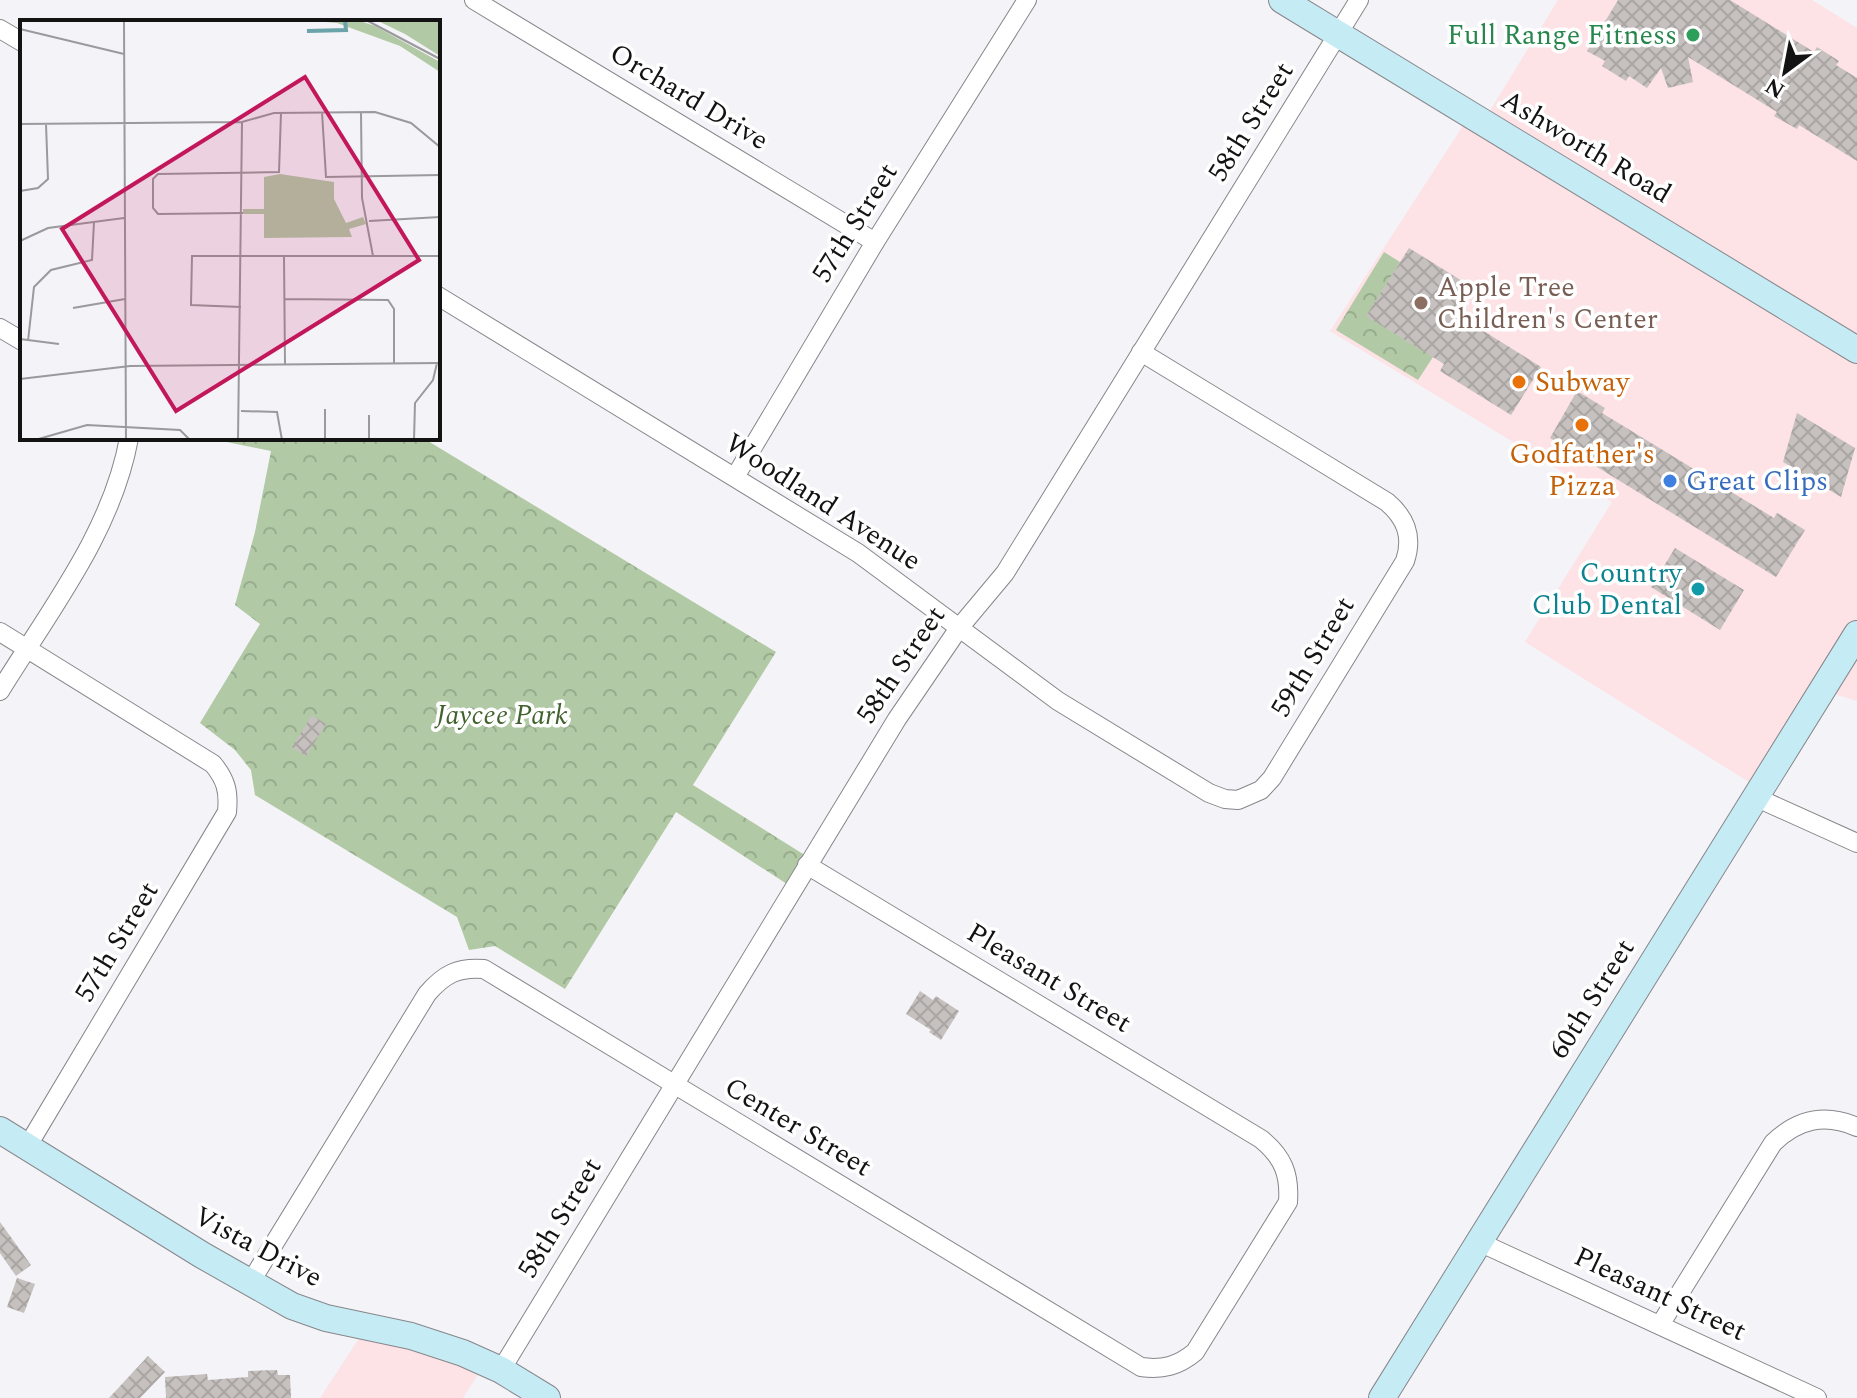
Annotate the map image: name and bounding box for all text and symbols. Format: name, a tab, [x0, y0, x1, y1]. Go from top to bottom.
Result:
place label: Full Range Fitness	[1447, 14, 1677, 57]
inset map	[20, 20, 440, 440]
marker: Full Range Fitness	[1684, 26, 1702, 44]
street label: Orchard Drive	[601, 32, 777, 162]
north arrow	[1745, 32, 1825, 112]
street label: 58th Street	[1197, 53, 1305, 191]
text: N	[1759, 69, 1792, 106]
street label: Ashworth Road	[1492, 79, 1680, 215]
street label: 57th Street	[801, 154, 909, 292]
place label: Apple Tree Children's Center	[1437, 266, 1658, 341]
marker: Apple Tree Children's Center	[1412, 294, 1430, 312]
place label: Subway	[1535, 361, 1631, 404]
marker: Subway	[1510, 373, 1528, 391]
marker: Godfather's Pizza	[1573, 416, 1591, 434]
street label: Woodland Avenue	[716, 422, 930, 582]
place label: Godfather's Pizza	[1509, 433, 1655, 508]
place label: Great Clips	[1686, 460, 1828, 503]
marker: Great Clips	[1661, 472, 1679, 490]
place label: Country Club Dental	[1532, 552, 1684, 627]
marker: Country Club Dental	[1689, 580, 1707, 598]
street label: 59th Street	[1260, 588, 1366, 726]
street label: 58th Street	[846, 597, 957, 733]
park label: Jaycee Park	[434, 694, 568, 737]
street label: 57th Street	[64, 873, 170, 1011]
street label: Pleasant Street	[958, 912, 1140, 1044]
street label: 60th Street	[1538, 930, 1646, 1068]
street label: Center Street	[716, 1066, 880, 1188]
street label: 58th Street	[507, 1149, 613, 1287]
street label: Vista Drive	[186, 1195, 330, 1299]
street label: Pleasant Street	[1567, 1235, 1753, 1353]

